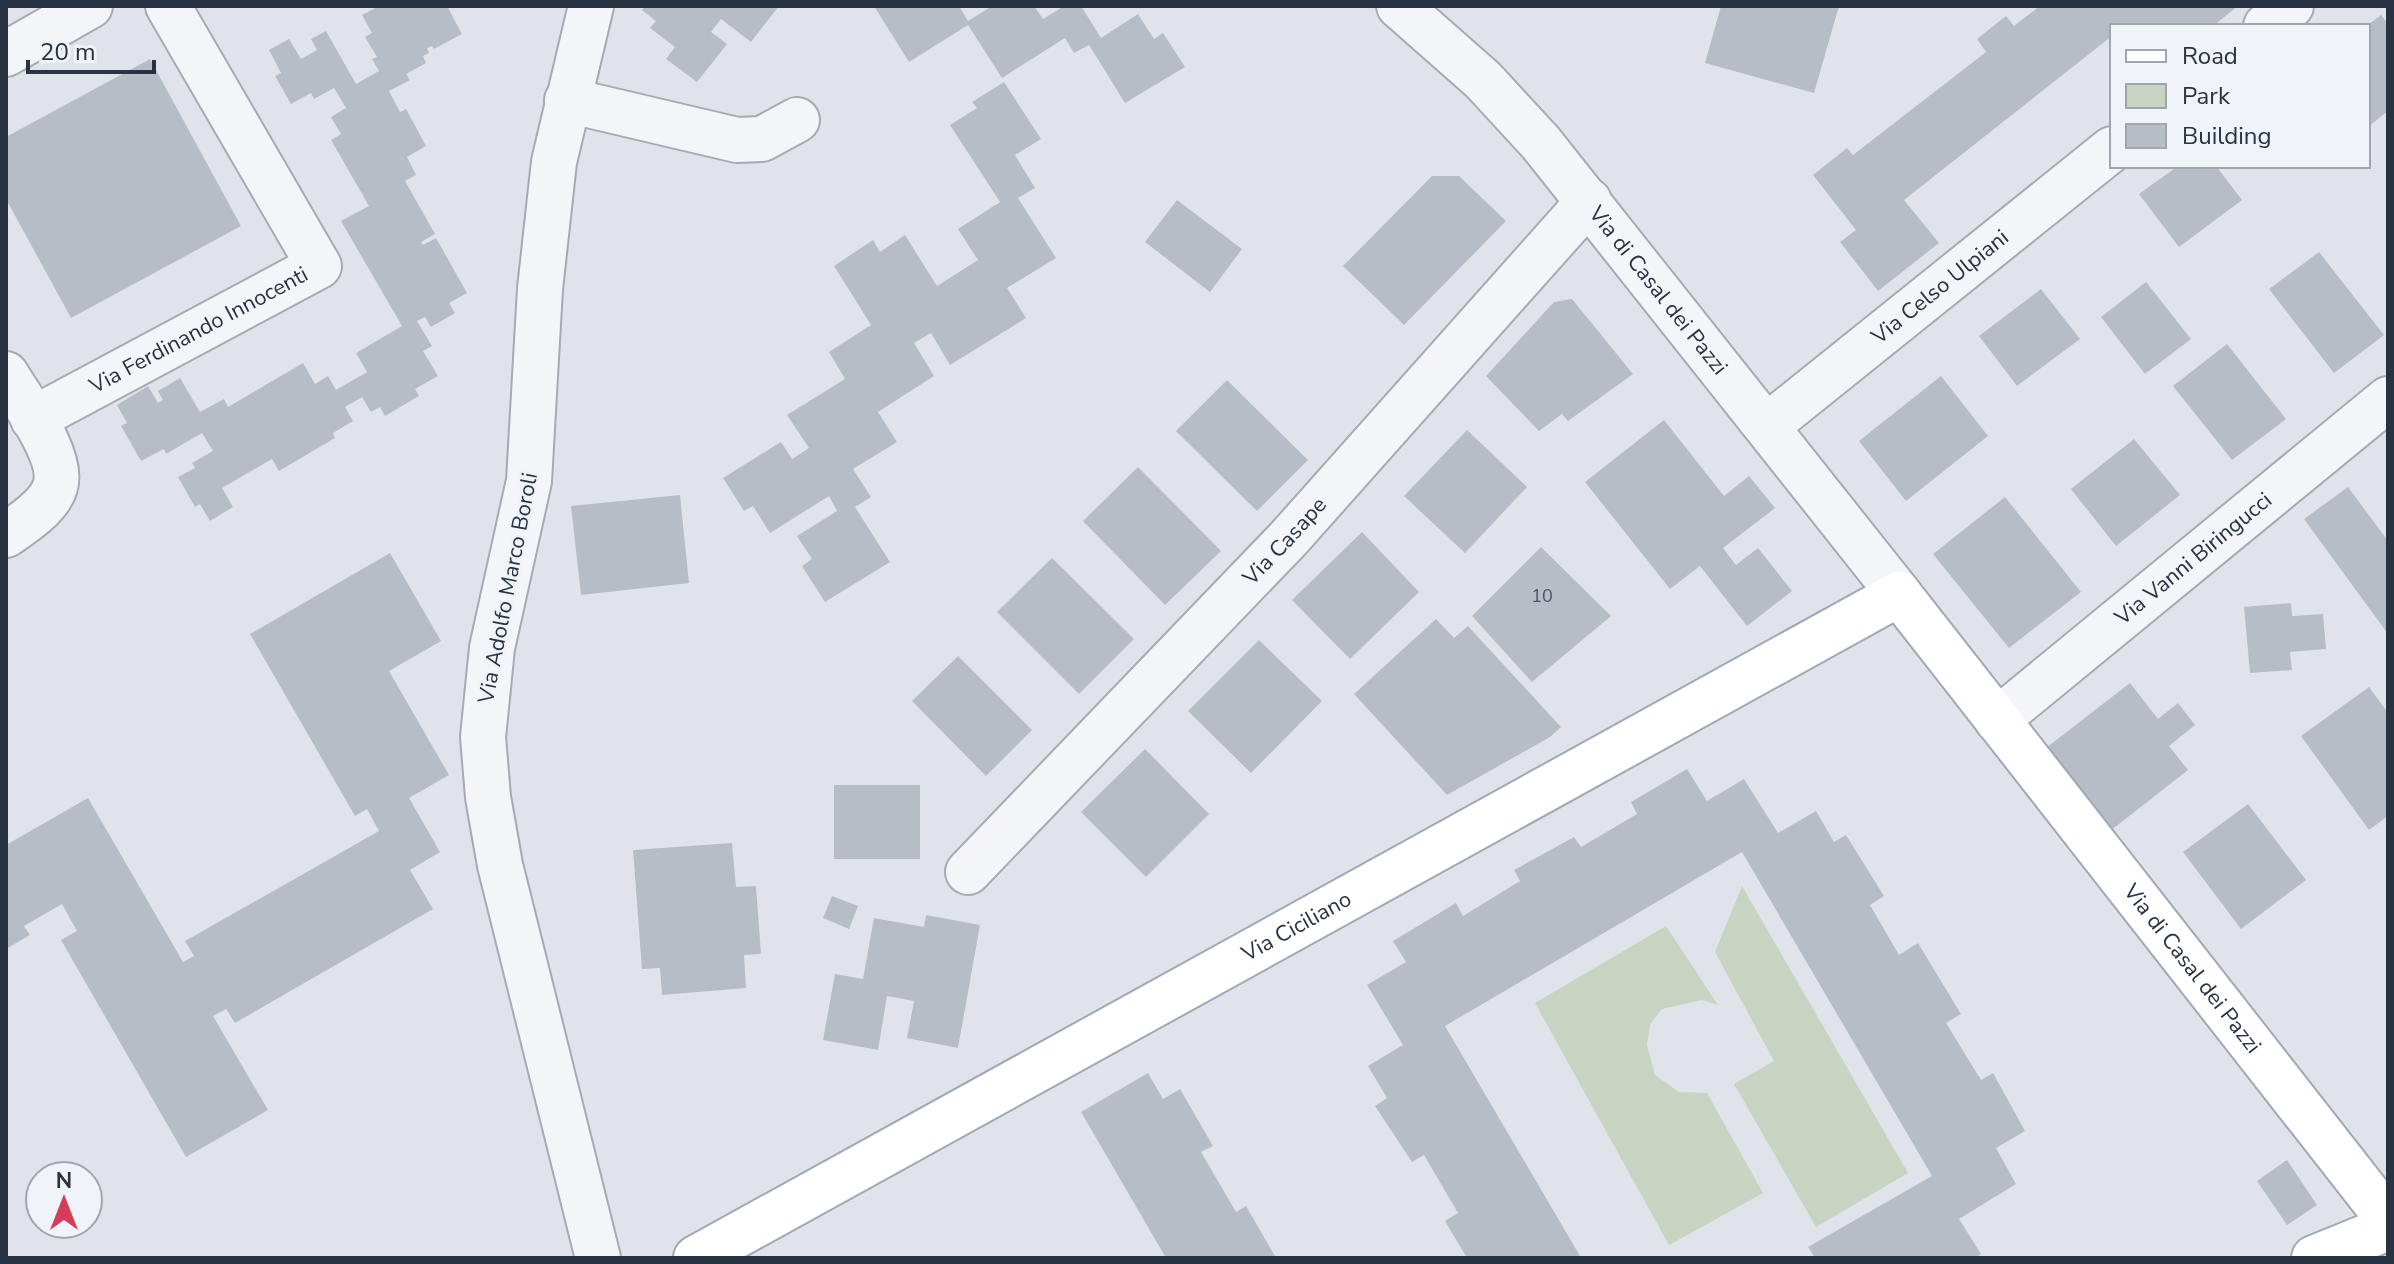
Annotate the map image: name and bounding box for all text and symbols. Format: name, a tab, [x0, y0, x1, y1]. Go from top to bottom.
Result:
scale bar	[28, 24, 154, 74]
legend	[2110, 24, 2370, 168]
text: 20 m	[40, 36, 96, 68]
text: Road	[2182, 40, 2238, 72]
text: Park	[2182, 80, 2231, 112]
text: Building	[2182, 120, 2272, 152]
street label: Via di Casal dei Pazzi	[1581, 199, 1734, 381]
street label: Via Celso Ulpiani	[1864, 223, 2015, 352]
street label: Via Ferdinando Innocenti	[83, 260, 313, 402]
street label: Via Adolfo Marco Boroli	[471, 470, 545, 707]
street label: Via Vanni Biringucci	[2108, 485, 2278, 633]
street label: Via Casape	[1236, 491, 1333, 593]
house number: 10	[1531, 584, 1553, 608]
street label: Via di Casal dei Pazzi	[2116, 877, 2268, 1060]
street label: Via Ciciliano	[1236, 884, 1357, 969]
north arrow	[24, 1160, 104, 1240]
text: N	[56, 1166, 72, 1196]

